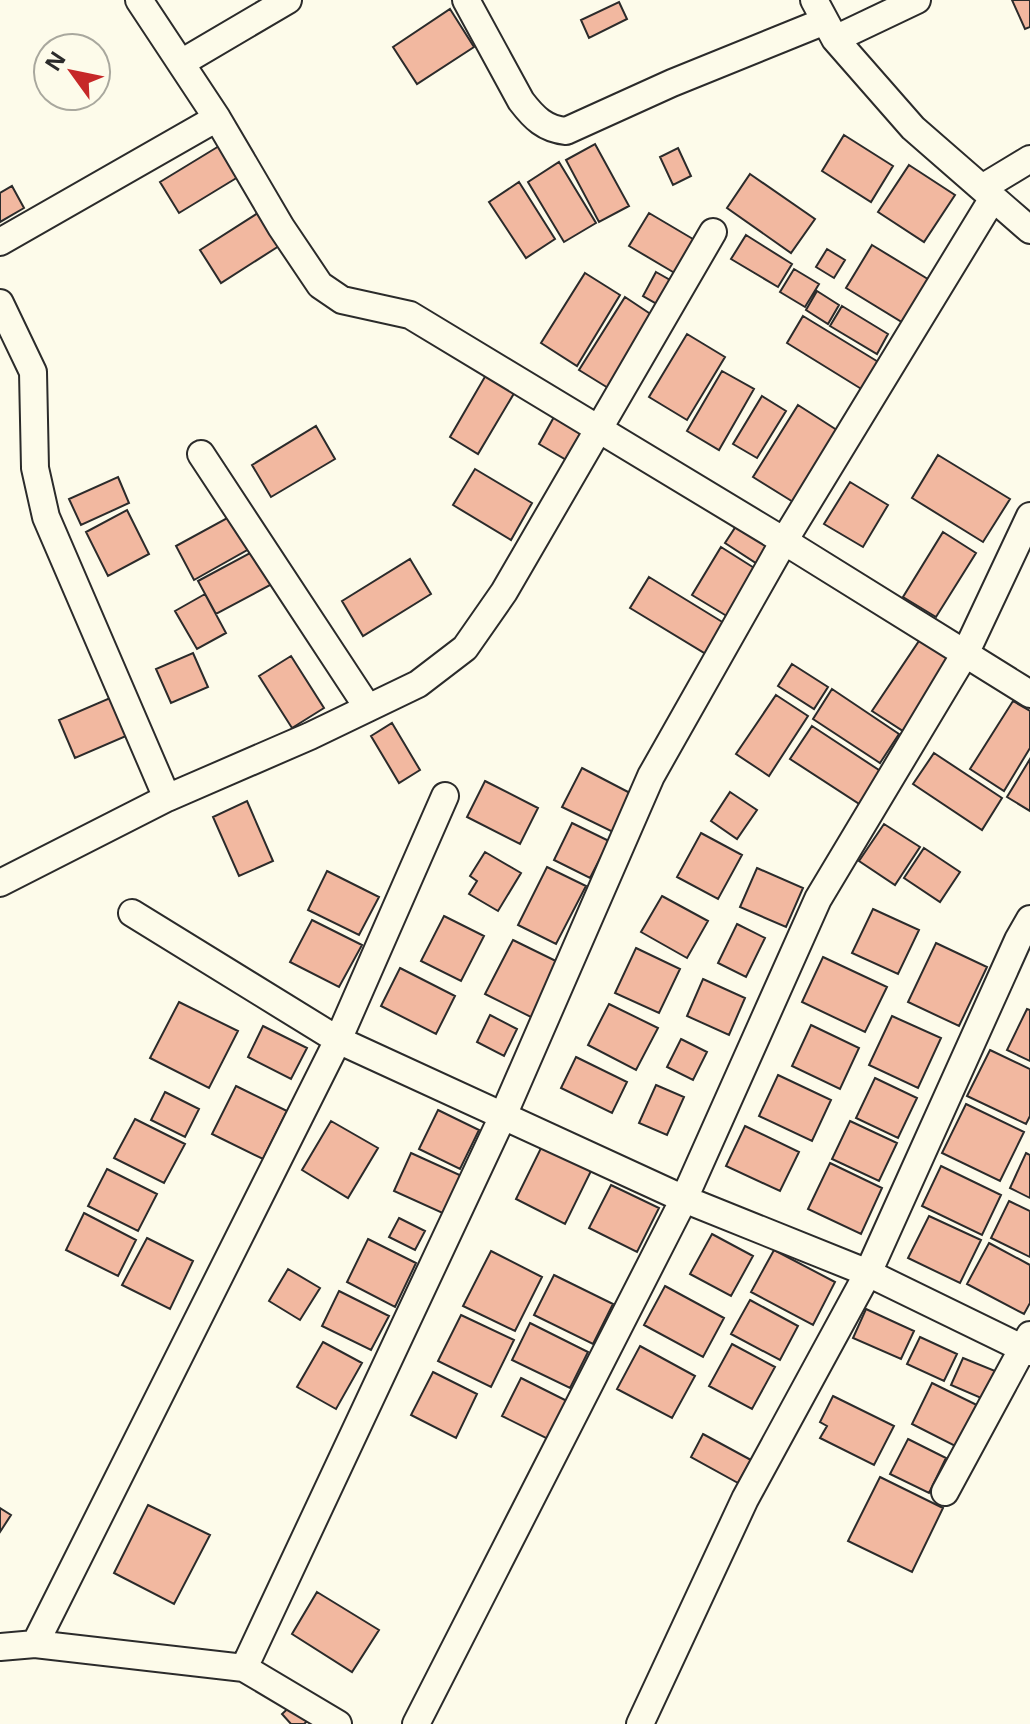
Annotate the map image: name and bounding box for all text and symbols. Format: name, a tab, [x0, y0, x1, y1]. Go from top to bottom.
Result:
north arrow	[32, 32, 112, 112]
text: N	[37, 45, 72, 76]

